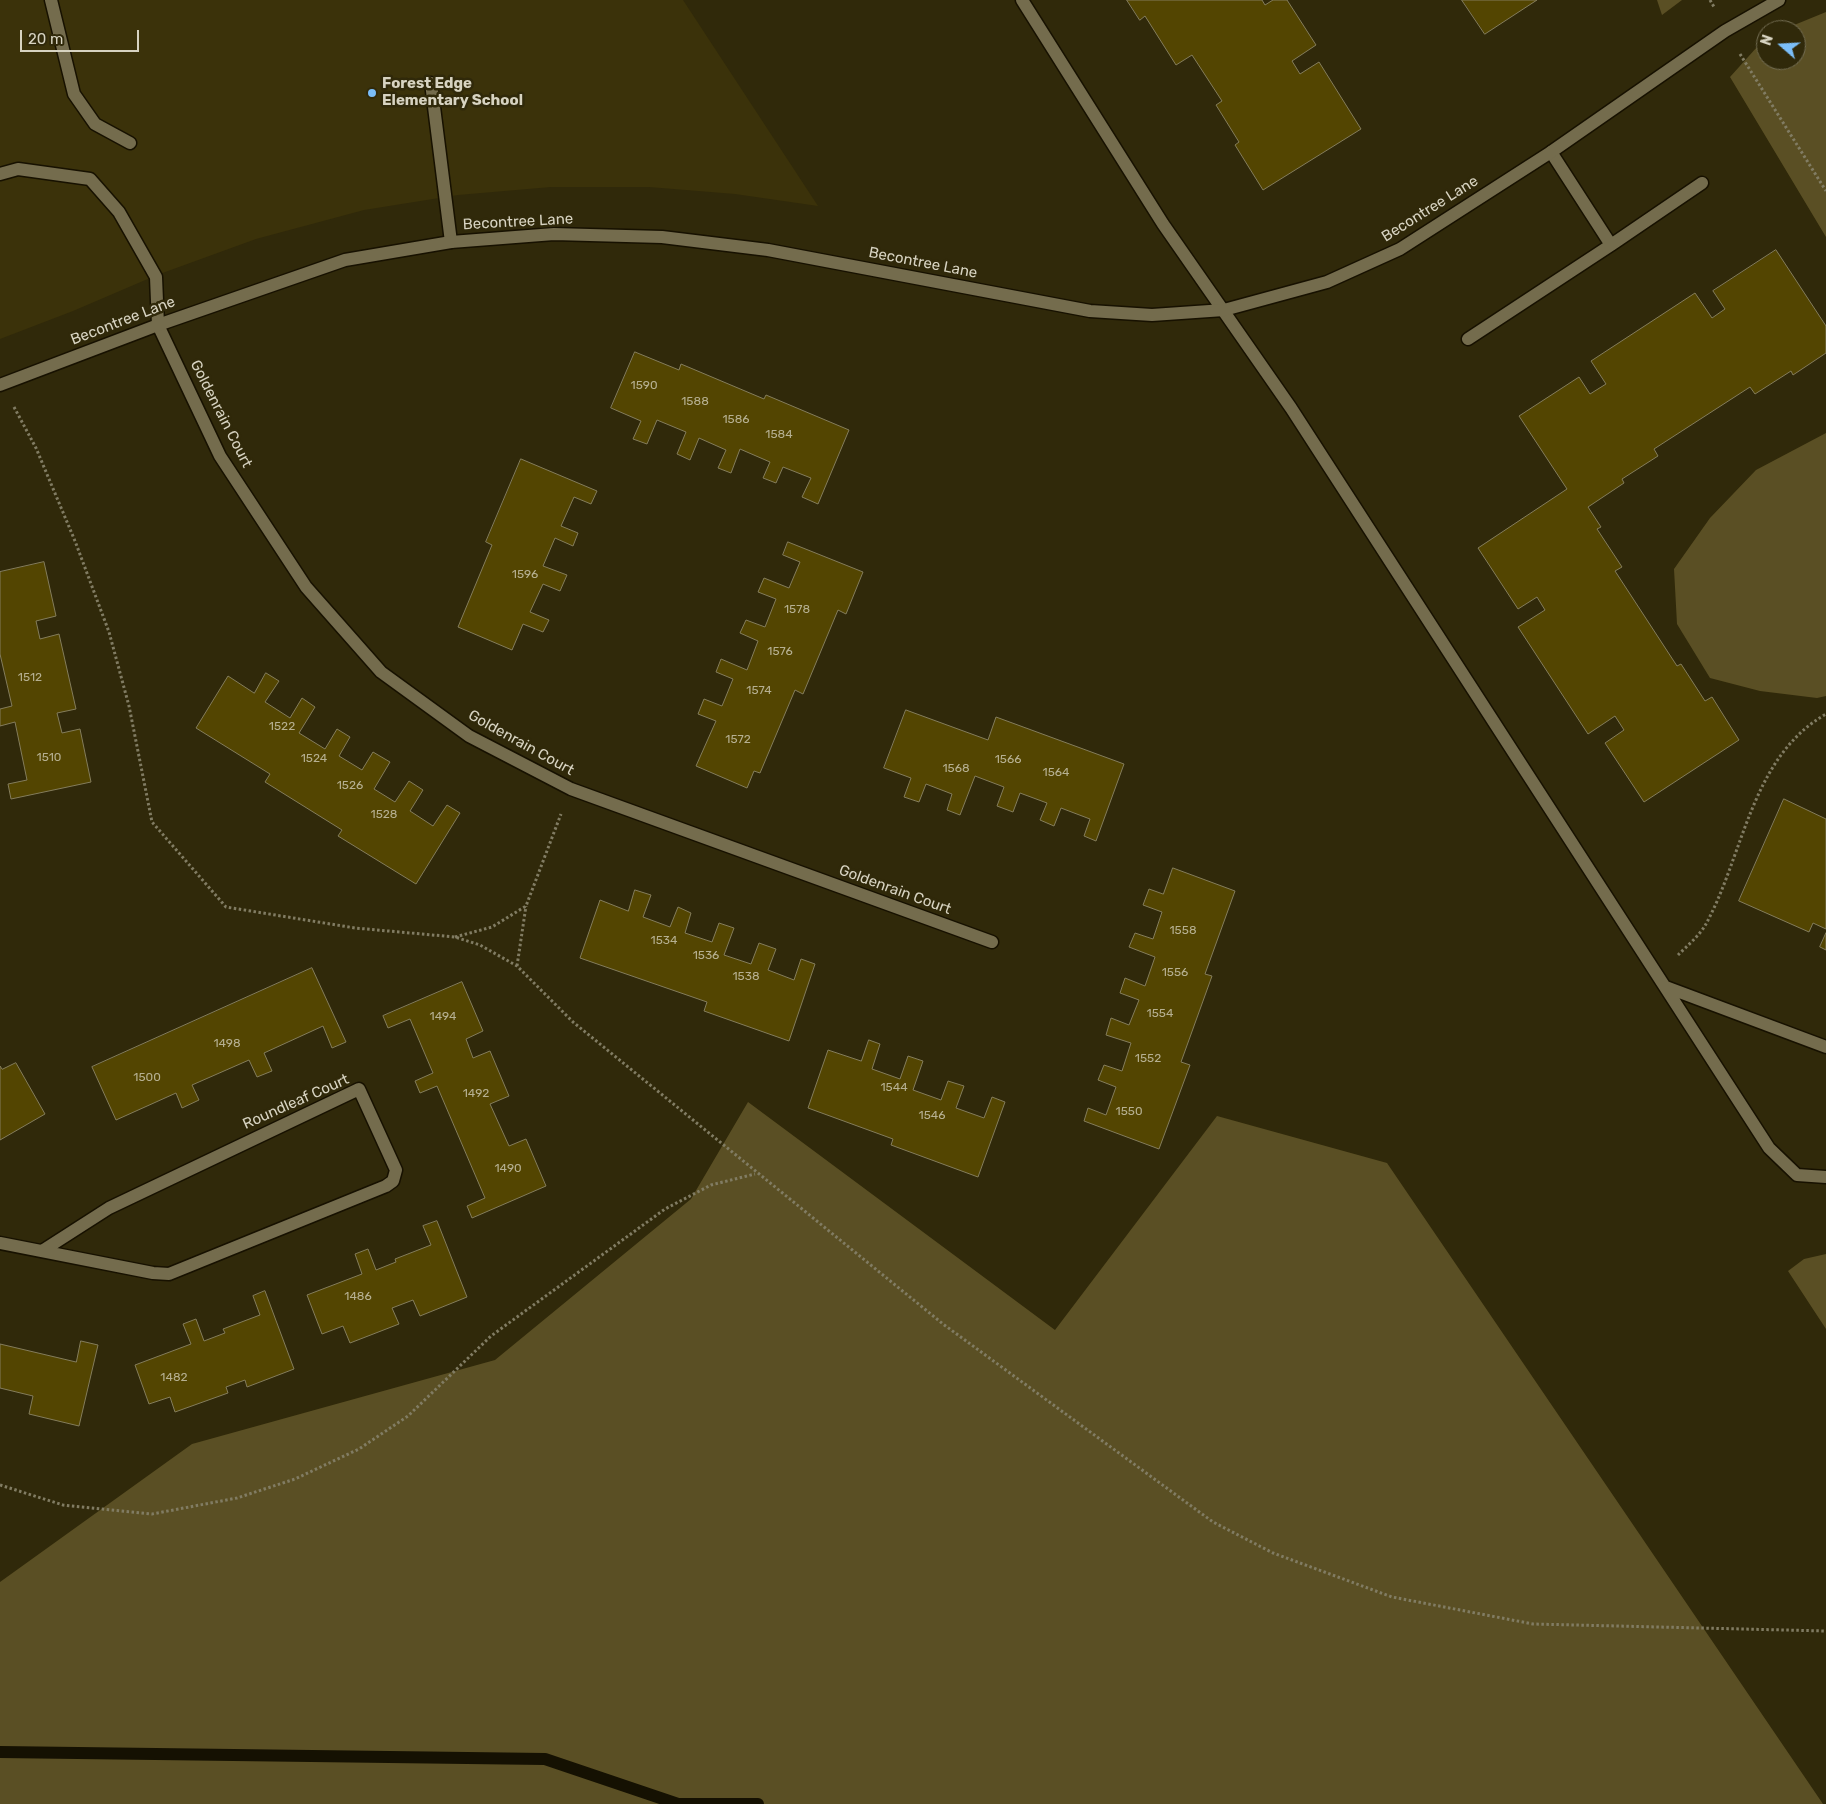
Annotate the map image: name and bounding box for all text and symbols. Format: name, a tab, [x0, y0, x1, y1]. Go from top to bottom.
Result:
scale bar	[22, 20, 141, 52]
north arrow	[1756, 20, 1806, 70]
text: 20 m	[28, 30, 63, 48]
text: N	[1758, 33, 1777, 48]
place label: Forest Edge Elementary School	[382, 75, 523, 110]
marker: Forest Edge Elementary School	[366, 87, 378, 99]
street label: Becontree Lane	[1378, 172, 1482, 246]
street label: Becontree Lane	[462, 210, 574, 234]
street label: Becontree Lane	[867, 244, 979, 282]
street label: Becontree Lane	[68, 293, 178, 349]
street label: Goldenrain Court	[186, 357, 256, 471]
house number: 1590	[631, 379, 657, 393]
house number: 1588	[681, 395, 709, 409]
house number: 1586	[722, 413, 750, 427]
house number: 1584	[765, 428, 793, 442]
house number: 1596	[512, 568, 538, 582]
house number: 1578	[784, 603, 810, 617]
house number: 1576	[767, 645, 793, 659]
house number: 1512	[18, 671, 42, 685]
house number: 1574	[746, 684, 772, 698]
street label: Goldenrain Court	[465, 706, 577, 780]
house number: 1522	[269, 720, 295, 734]
house number: 1572	[725, 733, 751, 747]
house number: 1510	[37, 751, 61, 765]
house number: 1524	[301, 752, 327, 766]
house number: 1566	[995, 753, 1021, 767]
house number: 1568	[942, 762, 970, 776]
house number: 1564	[1043, 766, 1069, 780]
house number: 1526	[337, 779, 363, 793]
house number: 1528	[371, 808, 397, 822]
street label: Goldenrain Court	[836, 861, 954, 919]
house number: 1558	[1169, 924, 1197, 938]
house number: 1534	[651, 934, 677, 948]
house number: 1536	[693, 949, 719, 963]
house number: 1556	[1162, 966, 1188, 980]
house number: 1538	[732, 970, 760, 984]
house number: 1554	[1147, 1007, 1173, 1021]
house number: 1494	[430, 1010, 456, 1024]
house number: 1498	[213, 1037, 241, 1051]
house number: 1552	[1135, 1052, 1161, 1066]
house number: 1500	[133, 1071, 161, 1085]
street label: Roundleaf Court	[240, 1071, 352, 1133]
house number: 1544	[880, 1081, 908, 1095]
house number: 1492	[463, 1087, 489, 1101]
house number: 1550	[1115, 1105, 1143, 1119]
house number: 1546	[919, 1109, 945, 1123]
house number: 1490	[494, 1162, 522, 1176]
house number: 1486	[344, 1290, 372, 1304]
house number: 1482	[160, 1371, 188, 1385]

